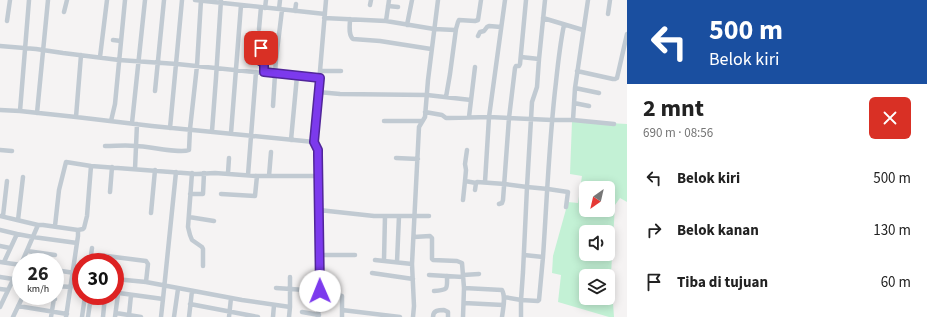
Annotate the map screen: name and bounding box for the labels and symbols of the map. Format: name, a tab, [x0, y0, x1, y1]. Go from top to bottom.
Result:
pin	[244, 31, 278, 65]
north arrow	[579, 181, 615, 217]
speed limit sign: 30	[72, 253, 124, 305]
position arrow	[299, 270, 341, 312]

